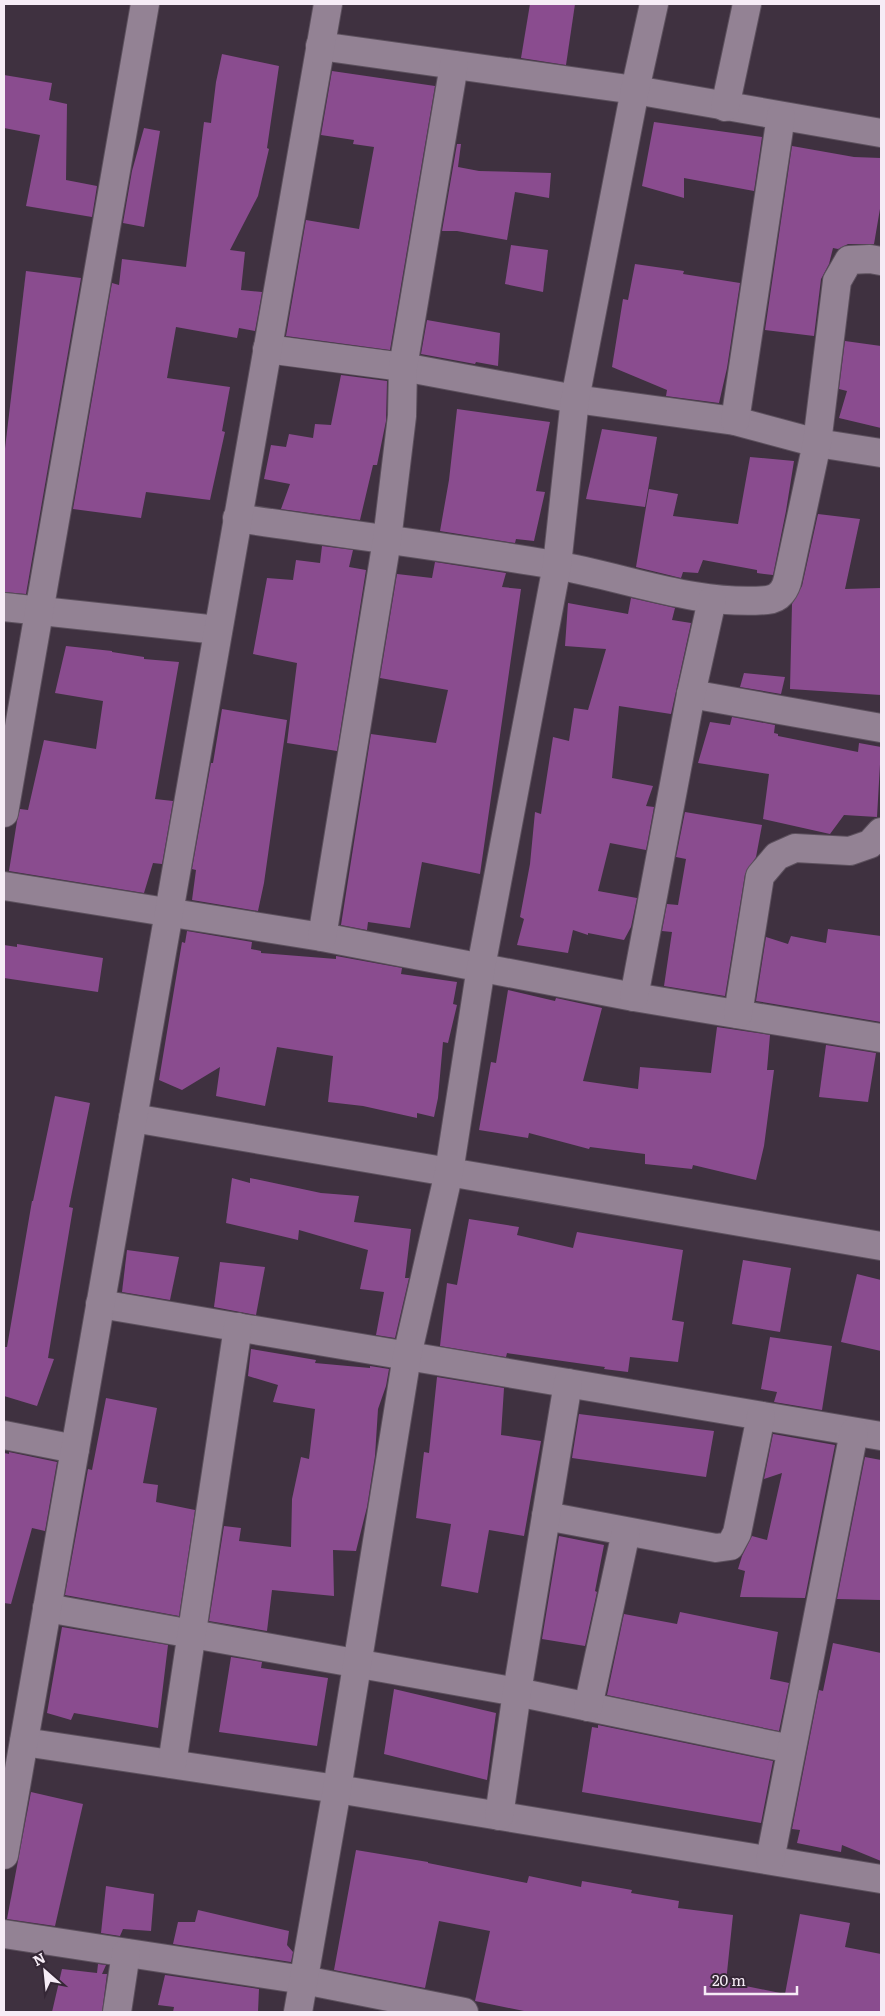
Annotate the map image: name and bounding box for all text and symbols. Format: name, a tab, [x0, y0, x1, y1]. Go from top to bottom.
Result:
north arrow	[20, 1946, 70, 1996]
text: N	[29, 1947, 49, 1970]
scale bar	[705, 1964, 798, 1996]
text: 20 m	[712, 1968, 746, 1991]

